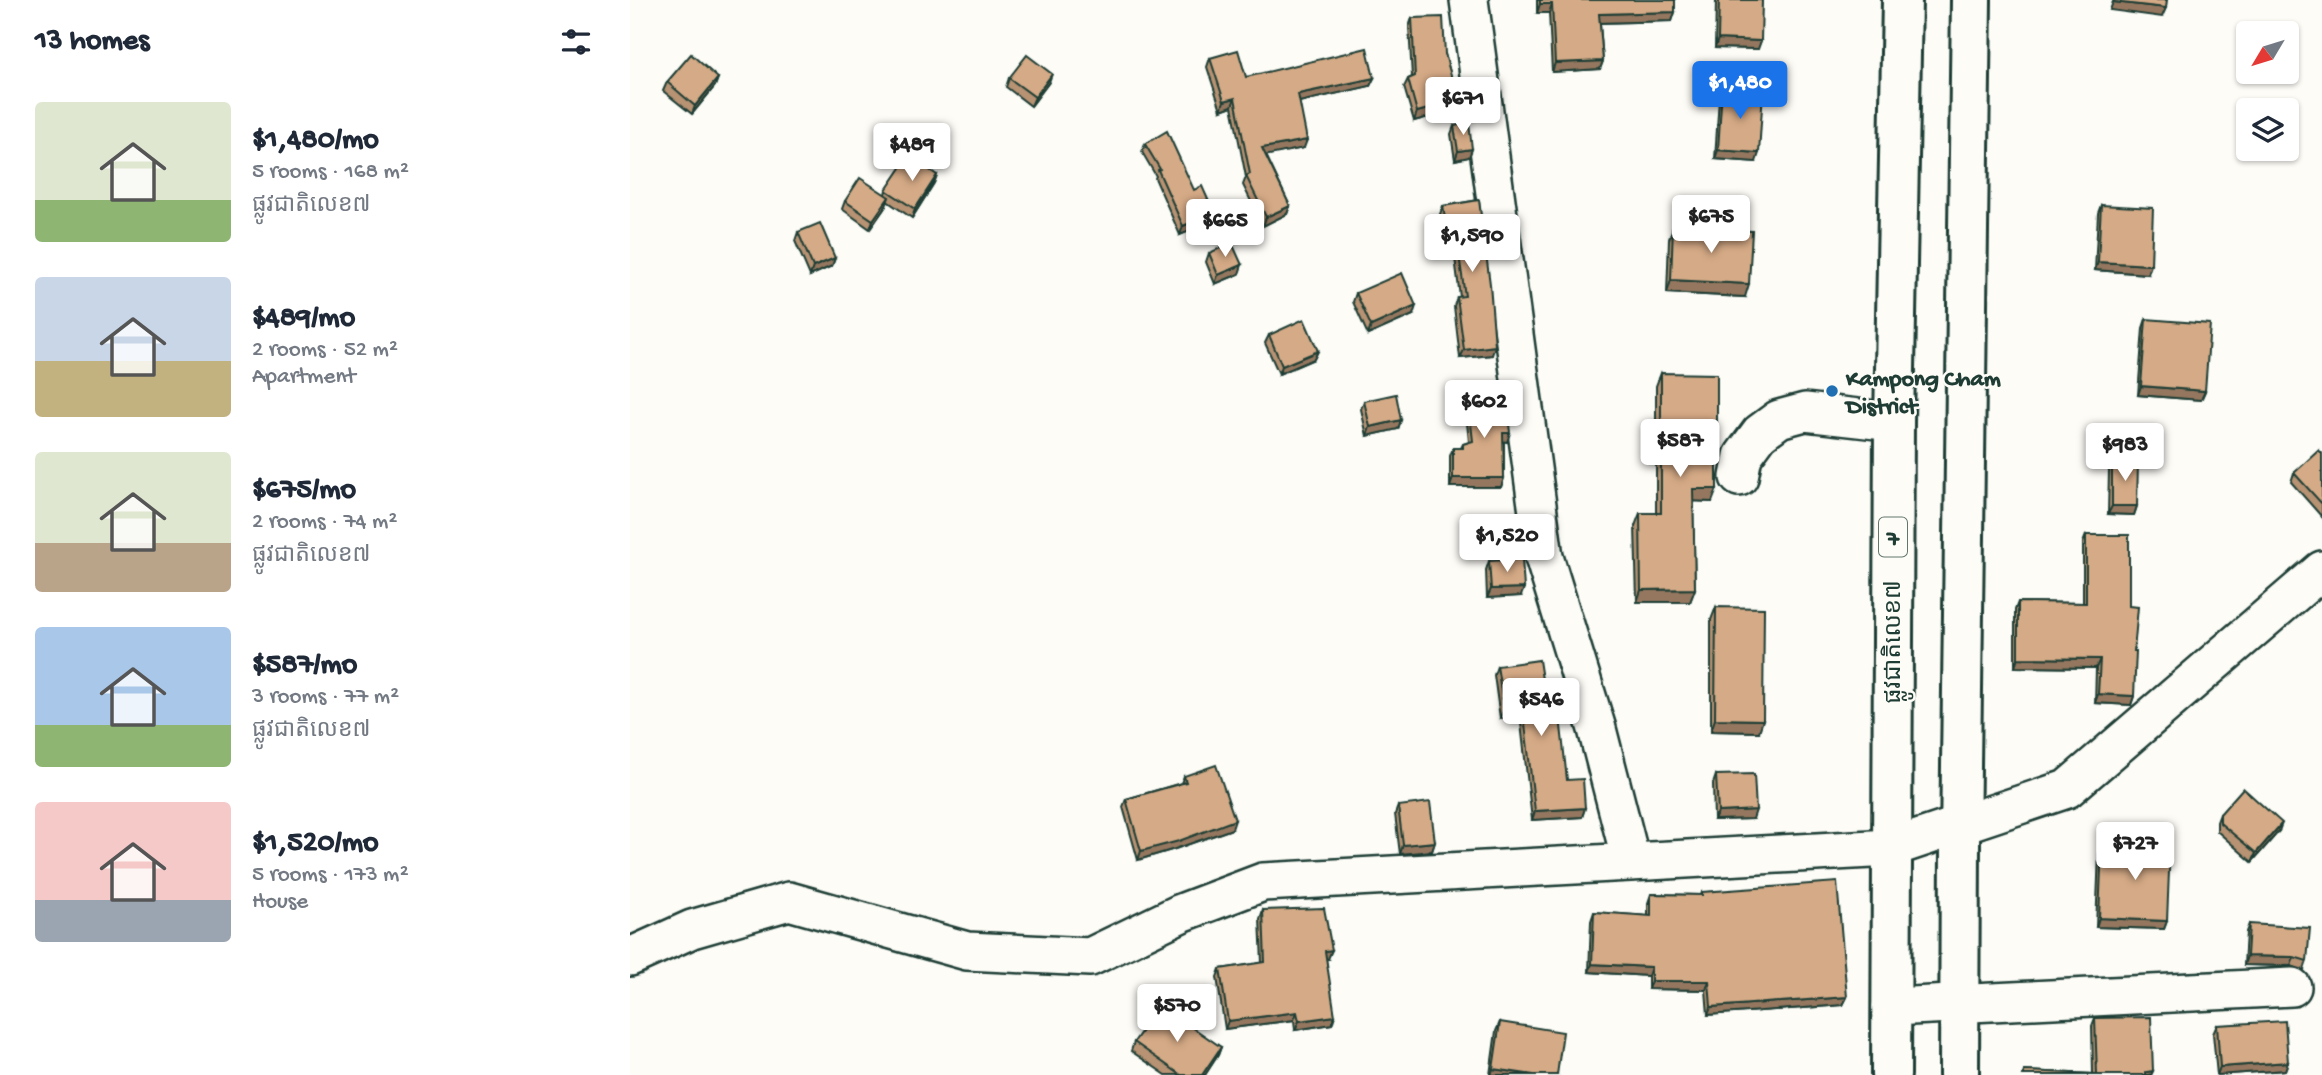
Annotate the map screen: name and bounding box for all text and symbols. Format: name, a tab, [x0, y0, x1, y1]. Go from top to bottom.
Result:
north arrow	[2236, 21, 2300, 84]
map controls	[2236, 21, 2299, 161]
icon: filters	[557, 23, 595, 61]
text: 13 homes	[35, 25, 149, 60]
pin: $1,480	[1683, 61, 1797, 121]
text: $1,480	[1708, 70, 1772, 97]
pin: $671	[1422, 78, 1504, 137]
text: $671	[1441, 86, 1485, 113]
button: layers	[2236, 98, 2299, 161]
text: $1,480/mo	[252, 124, 379, 159]
pin: $489	[871, 124, 953, 183]
icon: home	[91, 130, 175, 214]
text: $489	[889, 132, 935, 159]
text: 5 rooms · 168 m²	[252, 159, 409, 186]
text: ផ្លូវជាតិលេខ៧	[252, 193, 370, 220]
pin: $675	[1670, 196, 1752, 255]
pin: $665	[1184, 200, 1266, 259]
text: $675	[1688, 204, 1734, 231]
text: $665	[1202, 208, 1248, 235]
pin: $1,590	[1415, 215, 1529, 274]
text: $1,590	[1440, 223, 1504, 250]
text: $489/mo	[252, 302, 355, 337]
icon: home	[91, 305, 175, 389]
text: 2 rooms · 52 m²	[252, 337, 398, 364]
text: Apartment	[252, 364, 356, 391]
place label: Kampong Cham District	[1844, 366, 2001, 423]
pin: $602	[1443, 380, 1525, 440]
marker: Kampong Cham District	[1824, 383, 1840, 399]
text: $602	[1461, 389, 1507, 416]
pin: $587	[1639, 420, 1721, 479]
pin: $983	[2084, 424, 2166, 483]
text: $587	[1657, 428, 1704, 455]
text: $983	[2102, 432, 2148, 459]
text: $675/mo	[252, 474, 356, 509]
icon: home	[91, 480, 175, 564]
text: 2 rooms · 74 m²	[252, 509, 397, 536]
pin: $1,520	[1450, 514, 1564, 574]
road number: 7	[1879, 517, 1907, 556]
text: $1,520	[1475, 523, 1539, 550]
text: ផ្លូវជាតិលេខ៧	[252, 543, 370, 570]
street label: ផ្លូវជាតិលេខ៧	[1880, 580, 1914, 704]
text: $587/mo	[252, 649, 357, 684]
icon: home	[91, 655, 175, 739]
pin: $546	[1500, 678, 1582, 738]
text: 3 rooms · 77 m²	[252, 684, 399, 711]
text: $546	[1519, 687, 1563, 714]
text: ផ្លូវជាតិលេខ៧	[252, 718, 370, 745]
pin: $727	[2094, 822, 2176, 882]
text: $1,520/mo	[252, 827, 379, 862]
icon: home	[91, 830, 175, 914]
text: $727	[2112, 831, 2158, 858]
text: 5 rooms · 173 m²	[252, 862, 409, 889]
text: House	[252, 889, 308, 916]
pin: $570	[1136, 984, 1218, 1044]
text: $570	[1153, 993, 1201, 1020]

